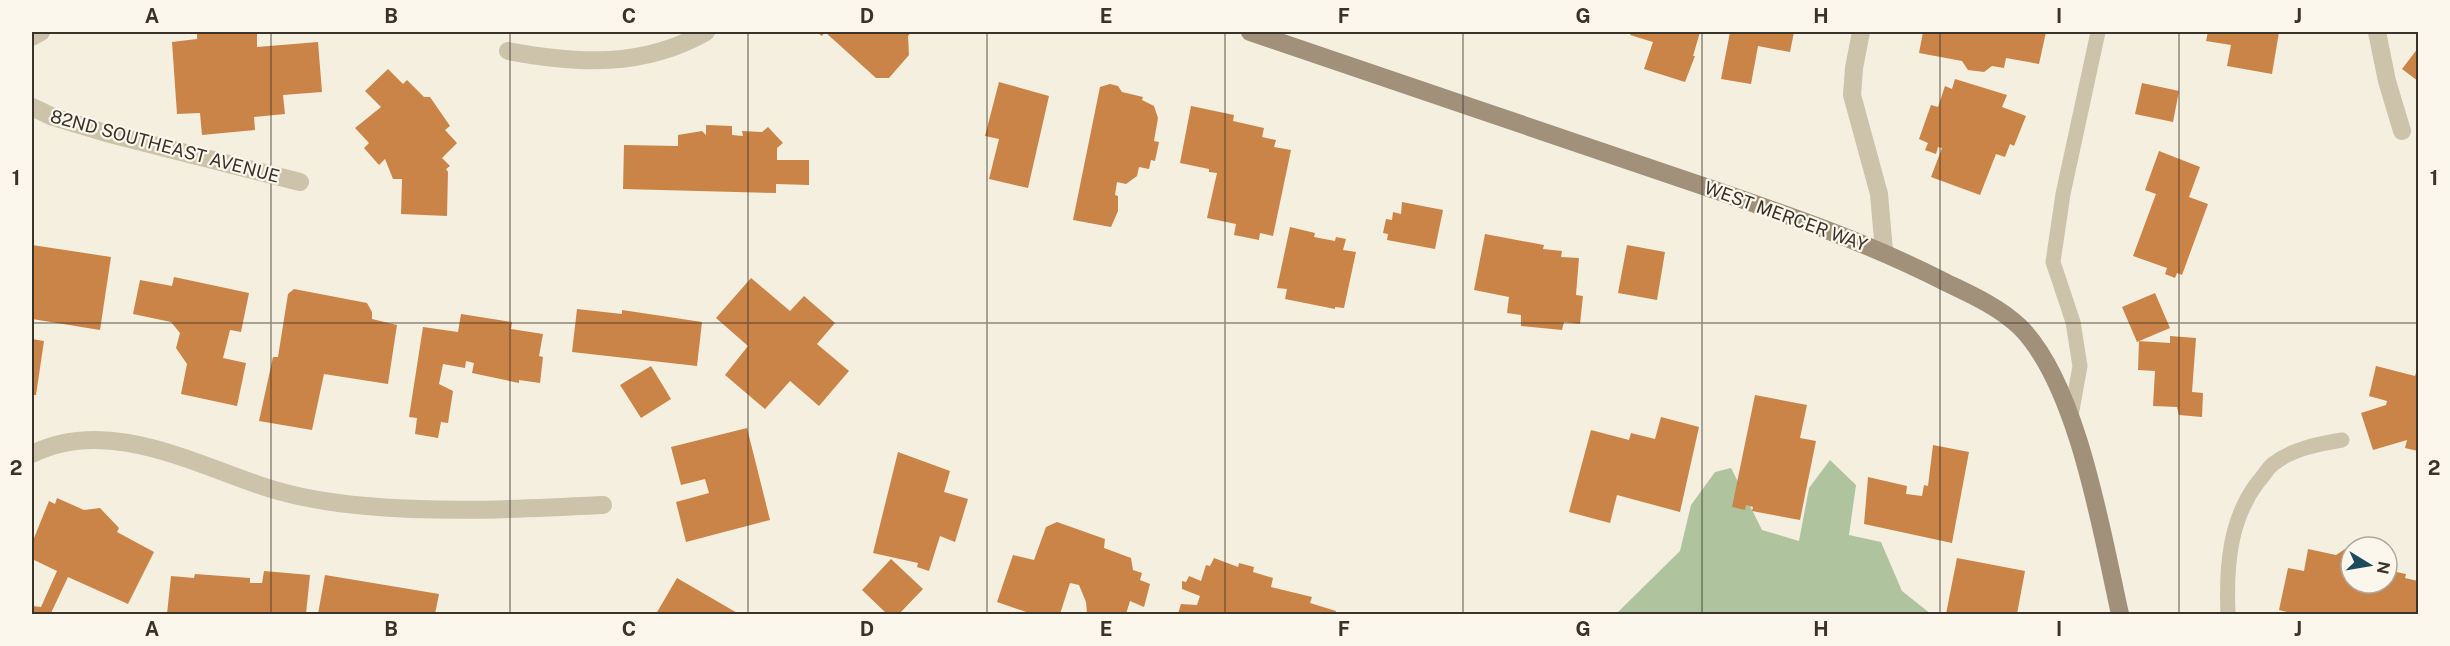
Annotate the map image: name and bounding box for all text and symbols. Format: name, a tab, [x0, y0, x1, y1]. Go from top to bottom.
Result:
text: A	[145, 4, 159, 28]
text: B	[384, 4, 398, 28]
text: C	[622, 4, 636, 28]
text: D	[860, 4, 874, 28]
text: E	[1100, 4, 1112, 28]
text: F	[1338, 4, 1350, 28]
text: G	[1575, 4, 1591, 28]
text: H	[1813, 4, 1829, 28]
text: I	[2056, 4, 2062, 28]
text: J	[2294, 4, 2302, 28]
street label: 82ND SOUTHEAST AVENUE	[48, 105, 282, 187]
text: 1	[12, 166, 20, 190]
text: 1	[2430, 166, 2438, 190]
street label: WEST MERCER WAY	[1702, 177, 1870, 255]
text: 2	[10, 456, 22, 480]
text: 2	[2428, 456, 2440, 480]
north arrow	[2339, 535, 2399, 595]
text: N	[2373, 560, 2394, 576]
text: A	[145, 617, 159, 641]
text: B	[384, 617, 398, 641]
text: C	[622, 617, 636, 641]
text: D	[860, 617, 874, 641]
text: E	[1100, 617, 1112, 641]
text: F	[1338, 617, 1350, 641]
text: G	[1575, 617, 1591, 641]
text: H	[1813, 617, 1829, 641]
text: I	[2056, 617, 2062, 641]
text: J	[2294, 617, 2302, 641]

